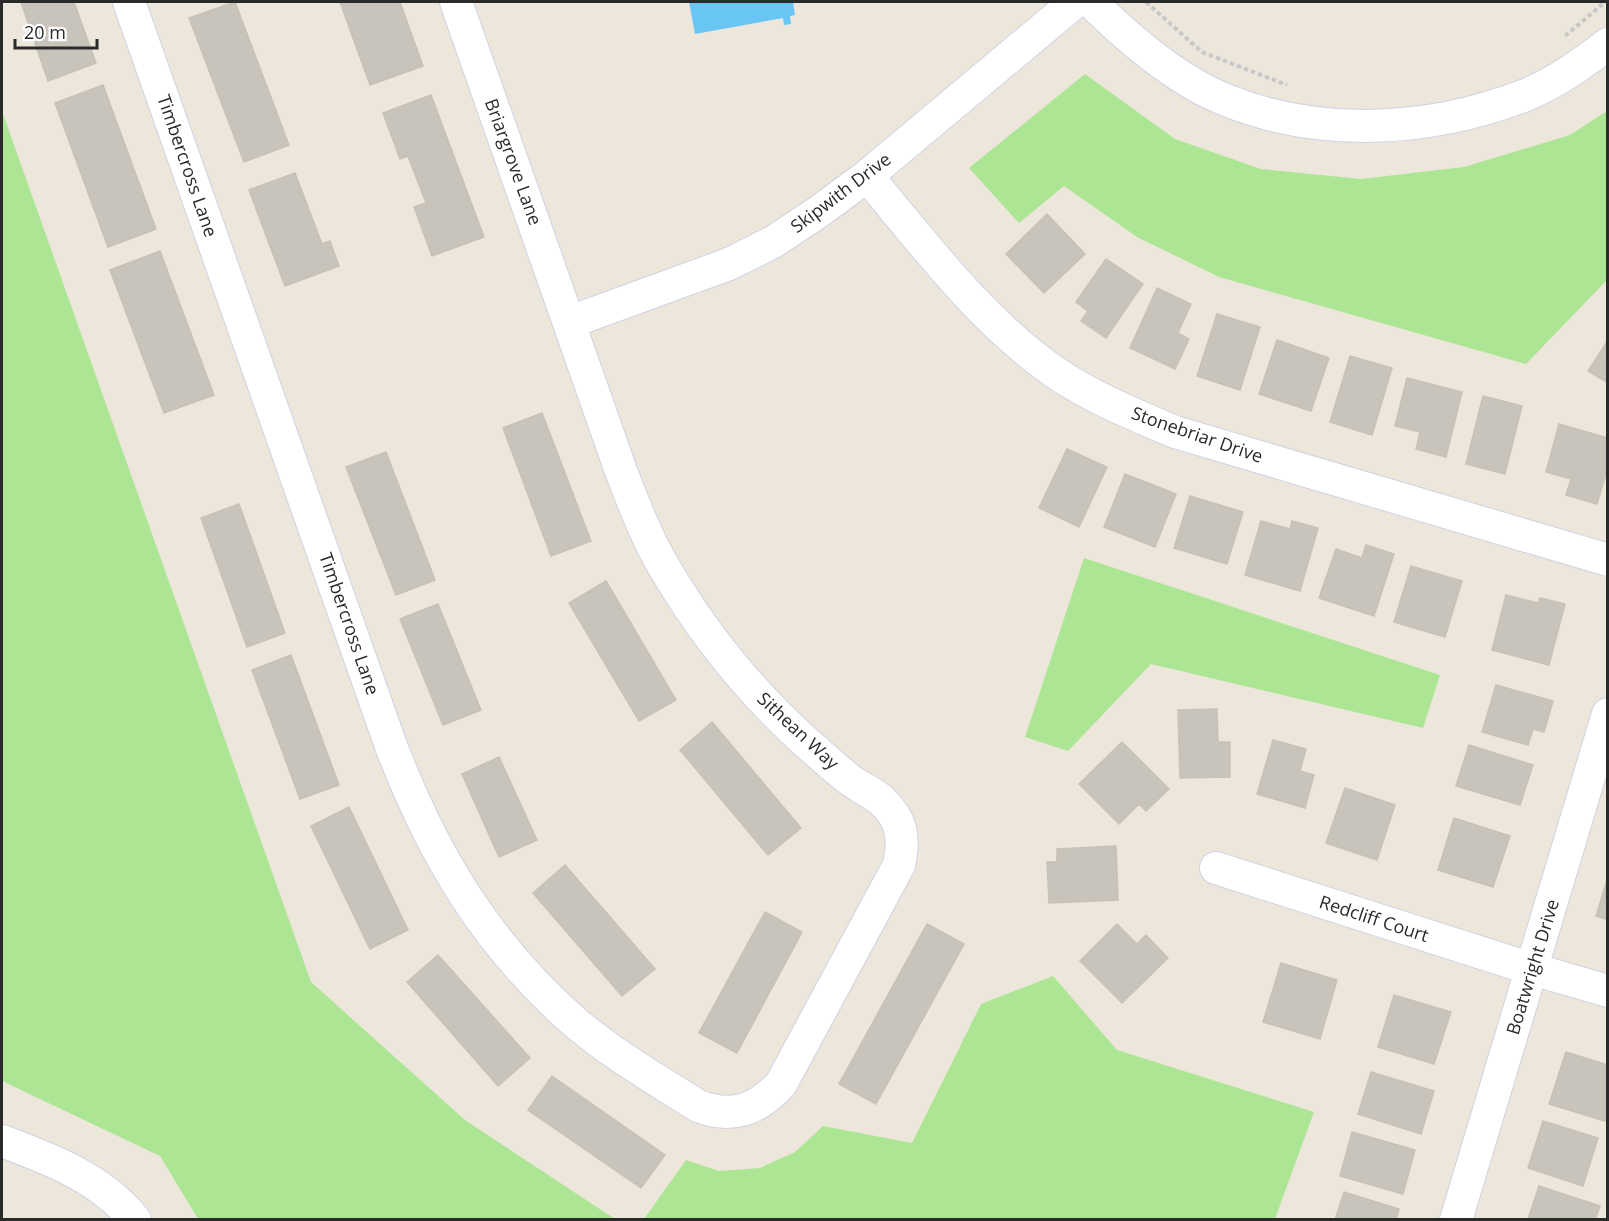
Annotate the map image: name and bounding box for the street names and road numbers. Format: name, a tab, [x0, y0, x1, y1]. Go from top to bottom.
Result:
street label: Timbercross Lane	[152, 91, 224, 240]
street label: Briargrove Lane	[480, 95, 548, 228]
street label: Skipwith Drive	[785, 147, 895, 238]
street label: Stonebriar Drive	[1129, 400, 1266, 468]
street label: Timbercross Lane	[314, 549, 386, 698]
street label: Sithean Way	[753, 686, 845, 775]
street label: Redcliff Court	[1317, 889, 1432, 947]
street label: Boatwright Drive	[1500, 896, 1564, 1037]

